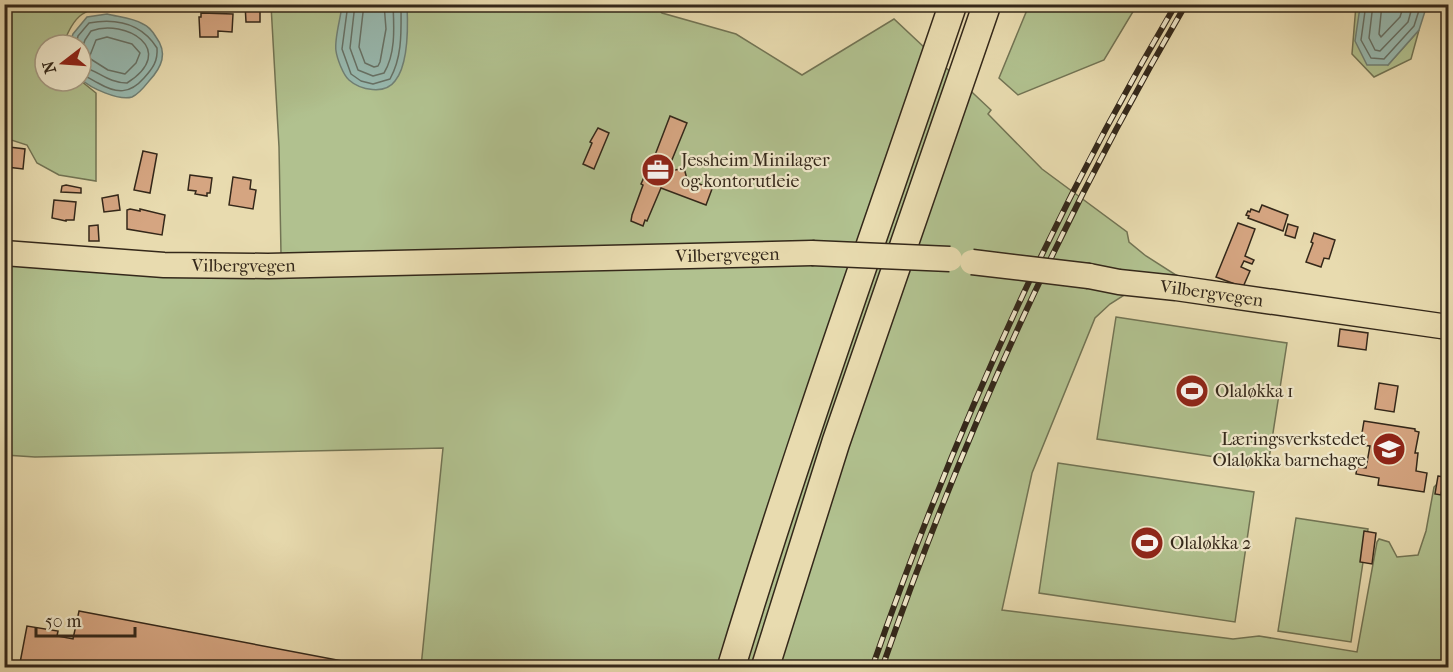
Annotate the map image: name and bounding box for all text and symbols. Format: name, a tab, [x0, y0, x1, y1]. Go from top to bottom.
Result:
north arrow	[33, 33, 93, 93]
text: N	[38, 58, 60, 76]
place label: Jessheim Minilager og kontorutleie	[679, 150, 830, 192]
office icon: Jessheim Minilager og kontorutleie	[640, 152, 676, 188]
street label: Vilbergvegen	[674, 243, 780, 267]
street label: Vilbergvegen	[190, 255, 296, 277]
street label: Vilbergvegen	[1158, 276, 1265, 311]
sports icon: Olaløkka 1	[1174, 373, 1210, 409]
place label: Olaløkka 1	[1215, 381, 1294, 402]
place label: Læringsverkstedet Olaløkka barnehage	[1212, 429, 1367, 471]
school or university icon: Læringsverkstedet Olaløkka barnehage	[1371, 431, 1407, 467]
sports icon: Olaløkka 2	[1129, 525, 1165, 561]
place label: Olaløkka 2	[1170, 533, 1251, 554]
scale bar	[36, 600, 135, 638]
text: 50 m	[45, 611, 82, 632]

